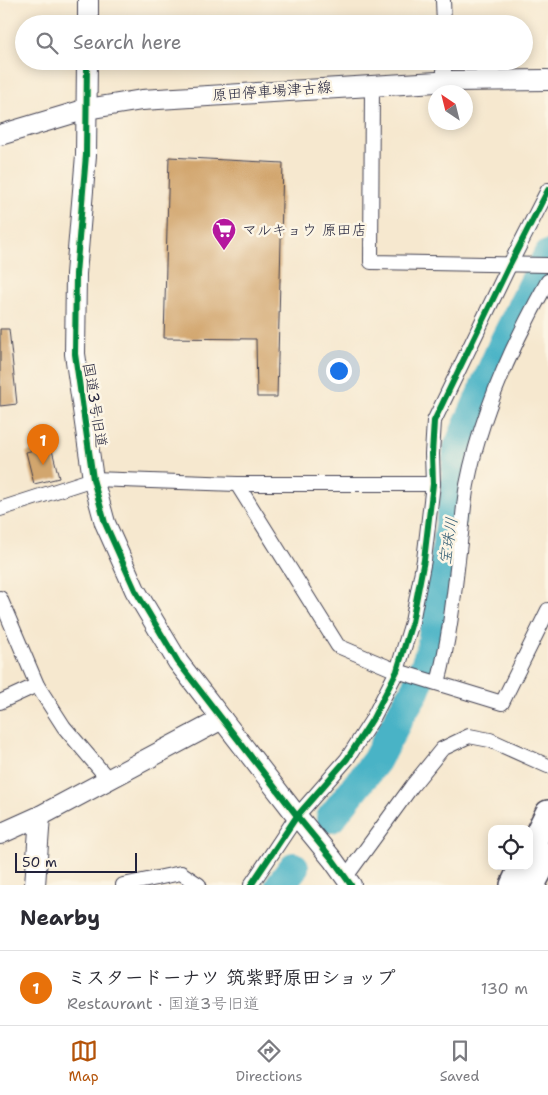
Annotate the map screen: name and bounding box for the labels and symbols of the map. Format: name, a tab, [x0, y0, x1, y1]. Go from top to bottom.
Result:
street label: 原田停車場津古線	[211, 77, 333, 105]
north arrow	[428, 85, 473, 130]
supermarket icon: マルキョウ 原田店	[211, 217, 237, 251]
place label: マルキョウ 原田店	[242, 220, 367, 240]
your location	[326, 358, 352, 384]
street label: 国道3号旧道	[78, 361, 112, 449]
pin: 1	[27, 424, 59, 465]
water label: 宝珠川	[434, 516, 462, 566]
scale bar	[15, 850, 138, 873]

